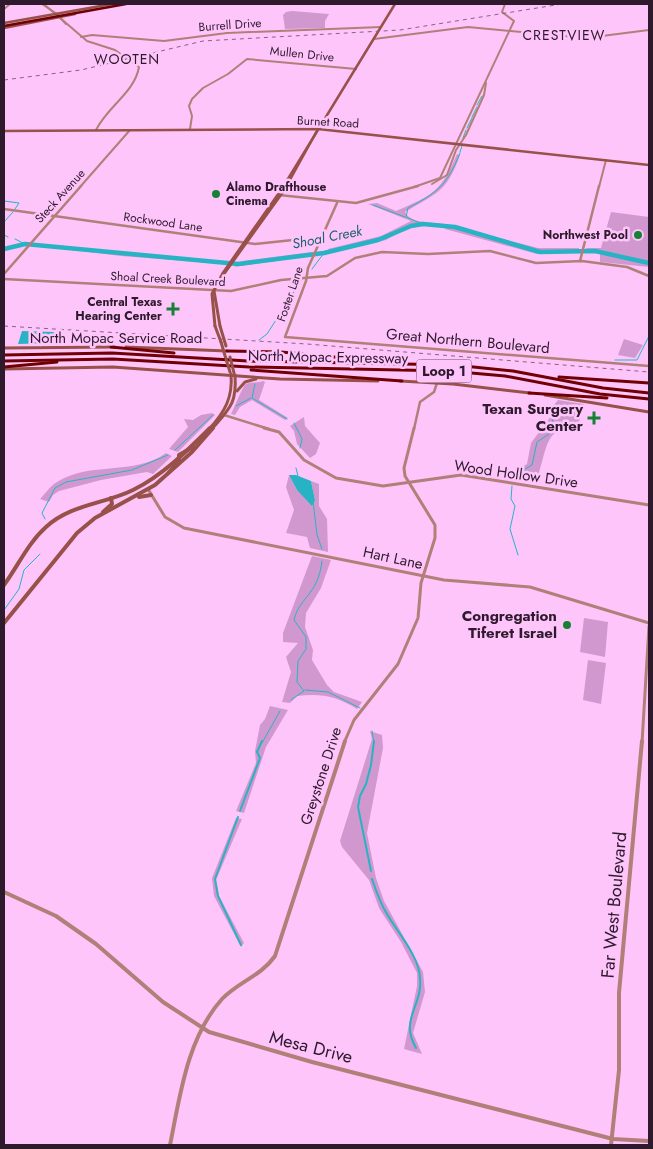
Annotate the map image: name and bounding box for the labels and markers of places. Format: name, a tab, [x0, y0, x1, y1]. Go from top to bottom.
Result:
place label: Alamo Drafthouse Cinema	[225, 178, 326, 210]
marker: Alamo Drafthouse Cinema	[210, 188, 222, 200]
place label: Northwest Pool	[543, 226, 628, 244]
marker: Northwest Pool	[632, 229, 644, 241]
place label: Central Texas Hearing Center	[75, 293, 163, 325]
marker: Central Texas Hearing Center	[166, 302, 180, 316]
place label: Texan Surgery Center	[482, 398, 584, 437]
marker: Texan Surgery Center	[587, 411, 601, 425]
place label: Congregation Tiferet Israel	[462, 605, 557, 644]
marker: Congregation Tiferet Israel	[561, 619, 573, 631]

